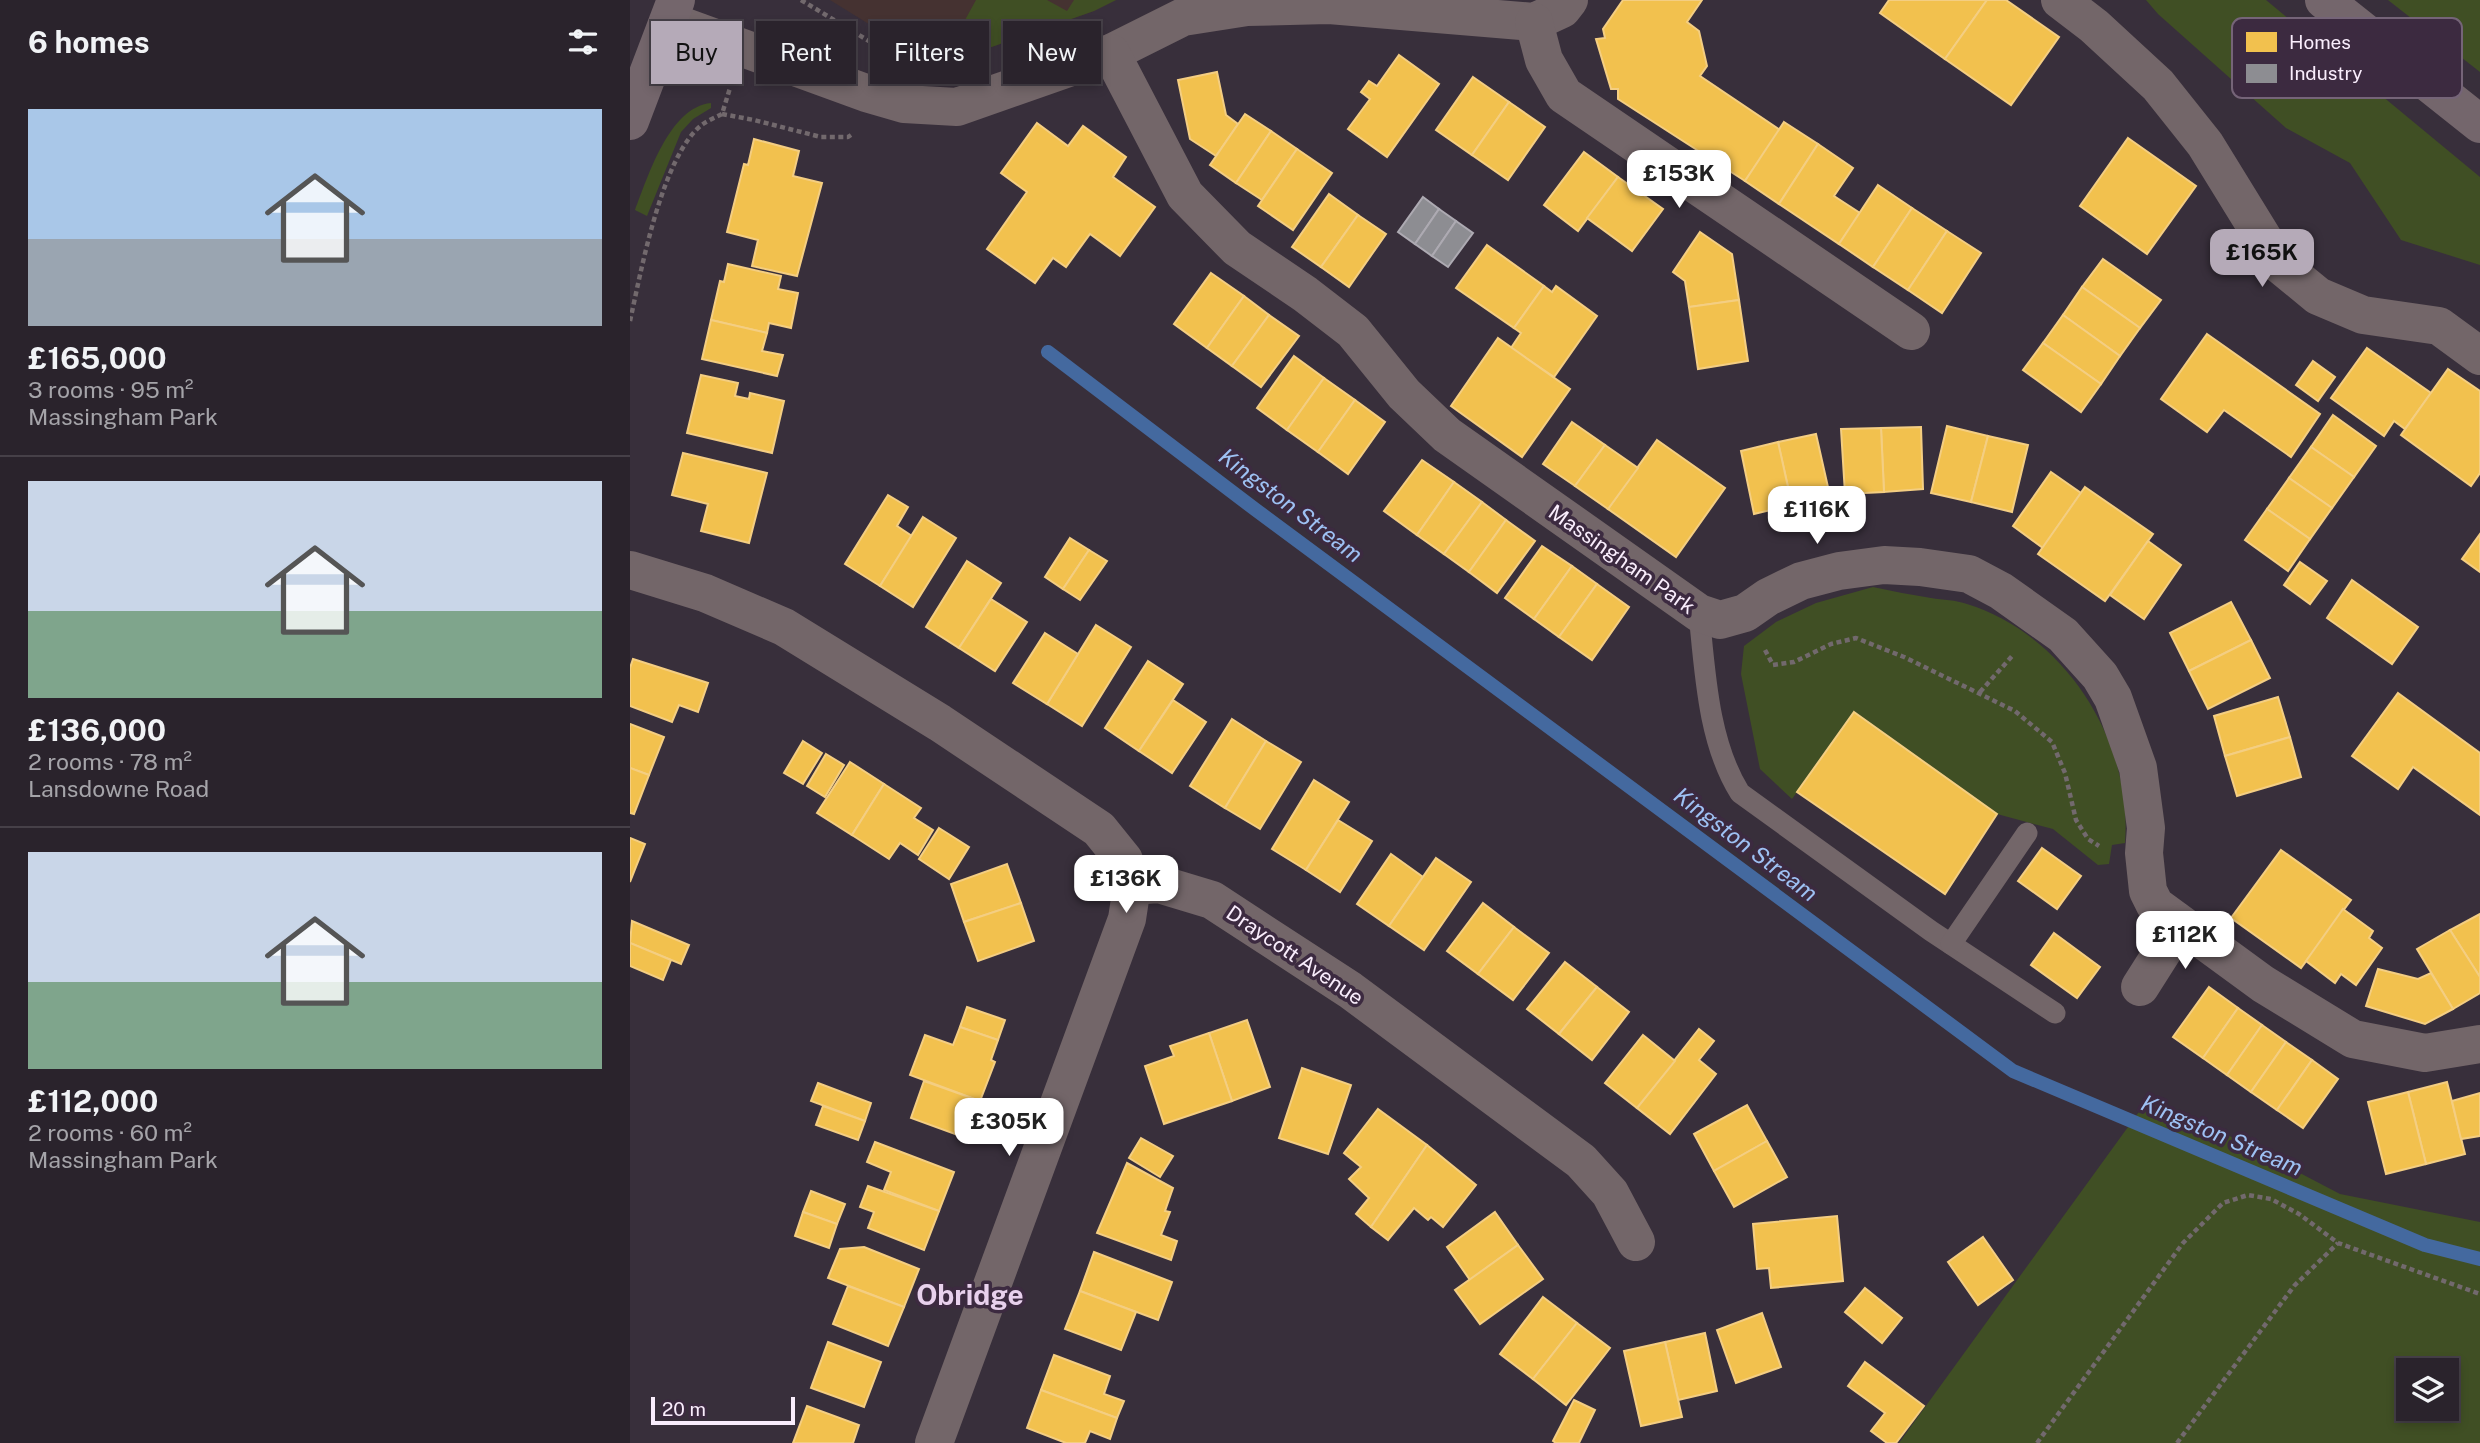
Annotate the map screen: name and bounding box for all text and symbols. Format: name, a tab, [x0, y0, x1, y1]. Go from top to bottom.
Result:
legend	[2232, 18, 2462, 98]
chip: Buy	[651, 21, 742, 84]
chip: Rent	[756, 21, 856, 84]
chip: Filters	[870, 21, 989, 84]
chip: New	[1003, 21, 1101, 84]
icon: filters	[564, 23, 602, 61]
text: 6 homes	[28, 24, 150, 60]
text: Homes	[2289, 31, 2351, 53]
text: Industry	[2289, 62, 2362, 84]
pin: £153K	[1630, 150, 1728, 210]
icon: home	[252, 155, 378, 281]
text: £153K	[1643, 159, 1715, 186]
pin: £165K	[2213, 230, 2311, 289]
text: £165K	[2226, 238, 2298, 265]
text: £165,000	[28, 340, 166, 376]
text: 3 rooms · 95 m²	[28, 376, 194, 403]
text: Massingham Park	[28, 403, 218, 430]
water label: Kingston Stream	[1214, 442, 1368, 568]
pin: £116K	[1768, 486, 1866, 546]
text: £116K	[1784, 495, 1850, 522]
street label: Massingham Park	[1544, 499, 1700, 619]
icon: home	[252, 527, 378, 653]
text: £136,000	[28, 712, 166, 748]
text: 2 rooms · 78 m²	[28, 748, 192, 775]
text: Lansdowne Road	[28, 775, 209, 802]
water label: Kingston Stream	[1669, 781, 1823, 907]
pin: £136K	[1077, 856, 1175, 915]
text: £136K	[1090, 864, 1162, 891]
icon: home	[252, 898, 378, 1024]
street label: Draycott Avenue	[1222, 900, 1368, 1010]
pin: £112K	[2136, 912, 2234, 971]
text: £112K	[2152, 920, 2218, 947]
text: £112,000	[28, 1083, 158, 1119]
water label: Kingston Stream	[2137, 1089, 2307, 1181]
pin: £305K	[960, 1098, 1058, 1158]
text: £305K	[971, 1107, 1047, 1134]
text: 2 rooms · 60 m²	[28, 1119, 192, 1146]
text: Massingham Park	[28, 1146, 218, 1173]
district label: Obridge	[916, 1278, 1024, 1311]
map controls	[2396, 1358, 2459, 1421]
button: layers	[2396, 1358, 2459, 1421]
scale bar	[651, 1394, 794, 1426]
text: 20 m	[662, 1398, 706, 1420]

